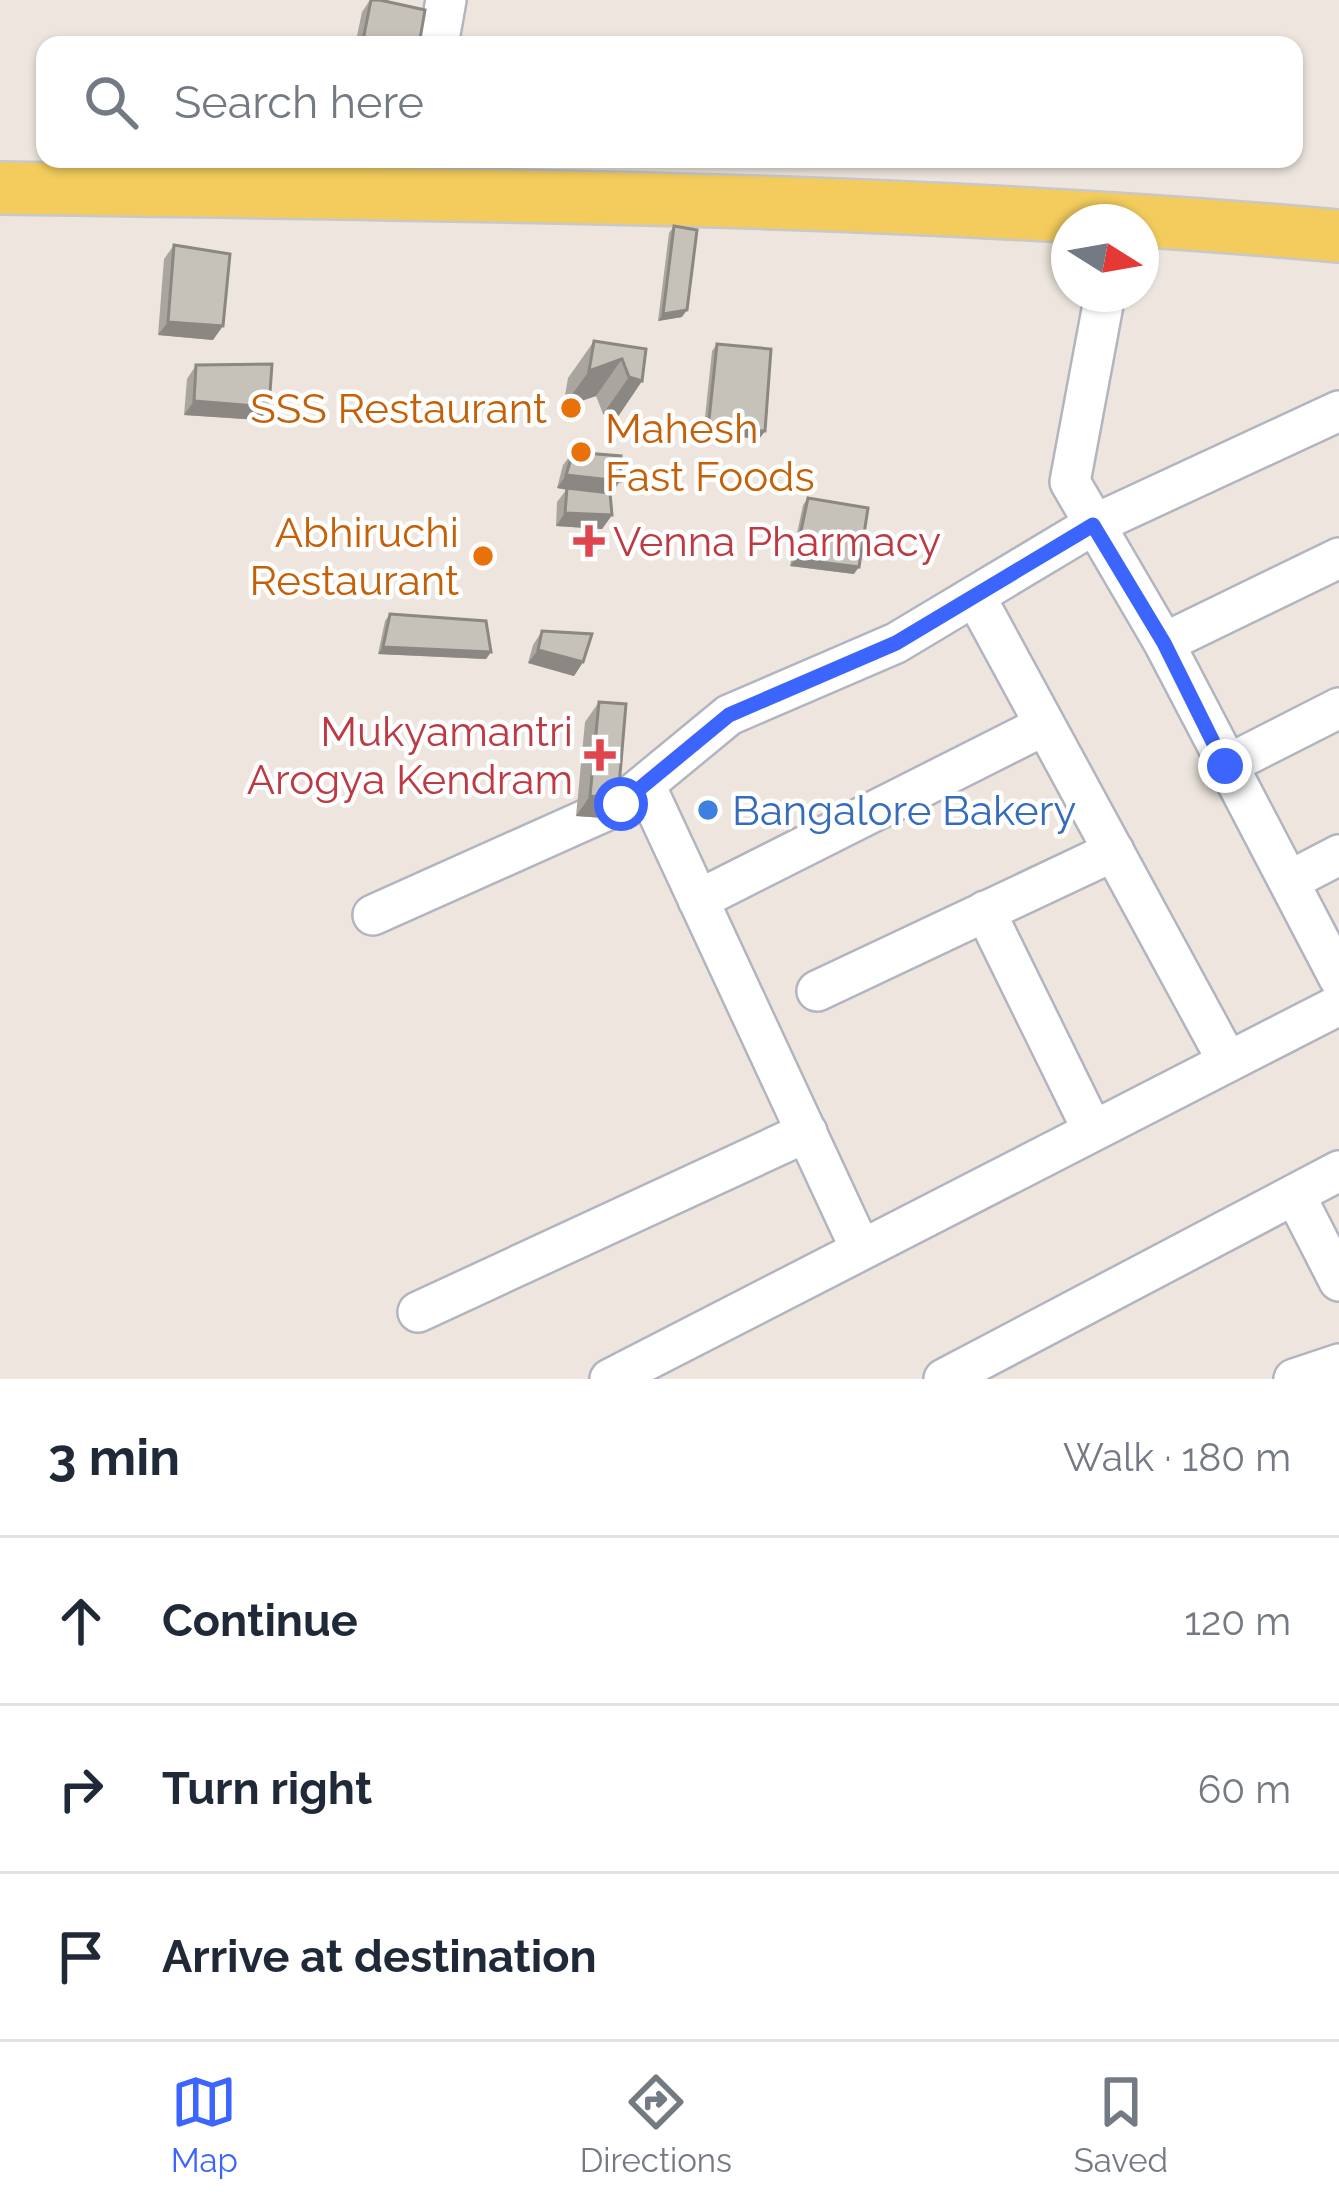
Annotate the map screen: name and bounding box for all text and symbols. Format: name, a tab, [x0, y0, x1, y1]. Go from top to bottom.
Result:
search box	[36, 36, 1303, 168]
icon: search	[78, 69, 144, 135]
text: Search here	[174, 76, 424, 129]
north arrow	[1051, 204, 1159, 312]
place label: SSS Restaurant	[250, 384, 547, 433]
marker: SSS Restaurant	[558, 395, 584, 421]
place label: Mahesh Fast Foods	[605, 404, 815, 501]
marker: Mahesh Fast Foods	[568, 439, 594, 465]
place label: Abhiruchi Restaurant	[250, 508, 459, 605]
place label: Venna Pharmacy	[613, 517, 941, 566]
marker: Venna Pharmacy	[576, 528, 602, 554]
marker: Abhiruchi Restaurant	[470, 543, 496, 569]
place label: Mukyamantri Arogya Kendram	[247, 707, 573, 804]
marker: Mukyamantri Arogya Kendram	[584, 739, 616, 771]
route end	[1198, 739, 1252, 793]
route start	[594, 777, 648, 831]
place label: Bangalore Bakery	[732, 786, 1076, 835]
marker: Bangalore Bakery	[695, 797, 721, 823]
text: 3 min	[48, 1427, 180, 1487]
text: Walk · 180 m	[1063, 1434, 1291, 1480]
icon: ahead	[48, 1588, 114, 1654]
text: Continue	[162, 1594, 358, 1647]
text: 120 m	[1184, 1598, 1291, 1644]
icon: right	[48, 1756, 114, 1822]
text: Turn right	[162, 1762, 372, 1815]
text: 60 m	[1198, 1766, 1291, 1812]
icon: arrive	[48, 1924, 114, 1990]
text: Arrive at destination	[162, 1930, 597, 1983]
tab: Map	[171, 2069, 238, 2180]
tab: Directions	[580, 2069, 732, 2180]
tab: Saved	[1074, 2069, 1168, 2180]

